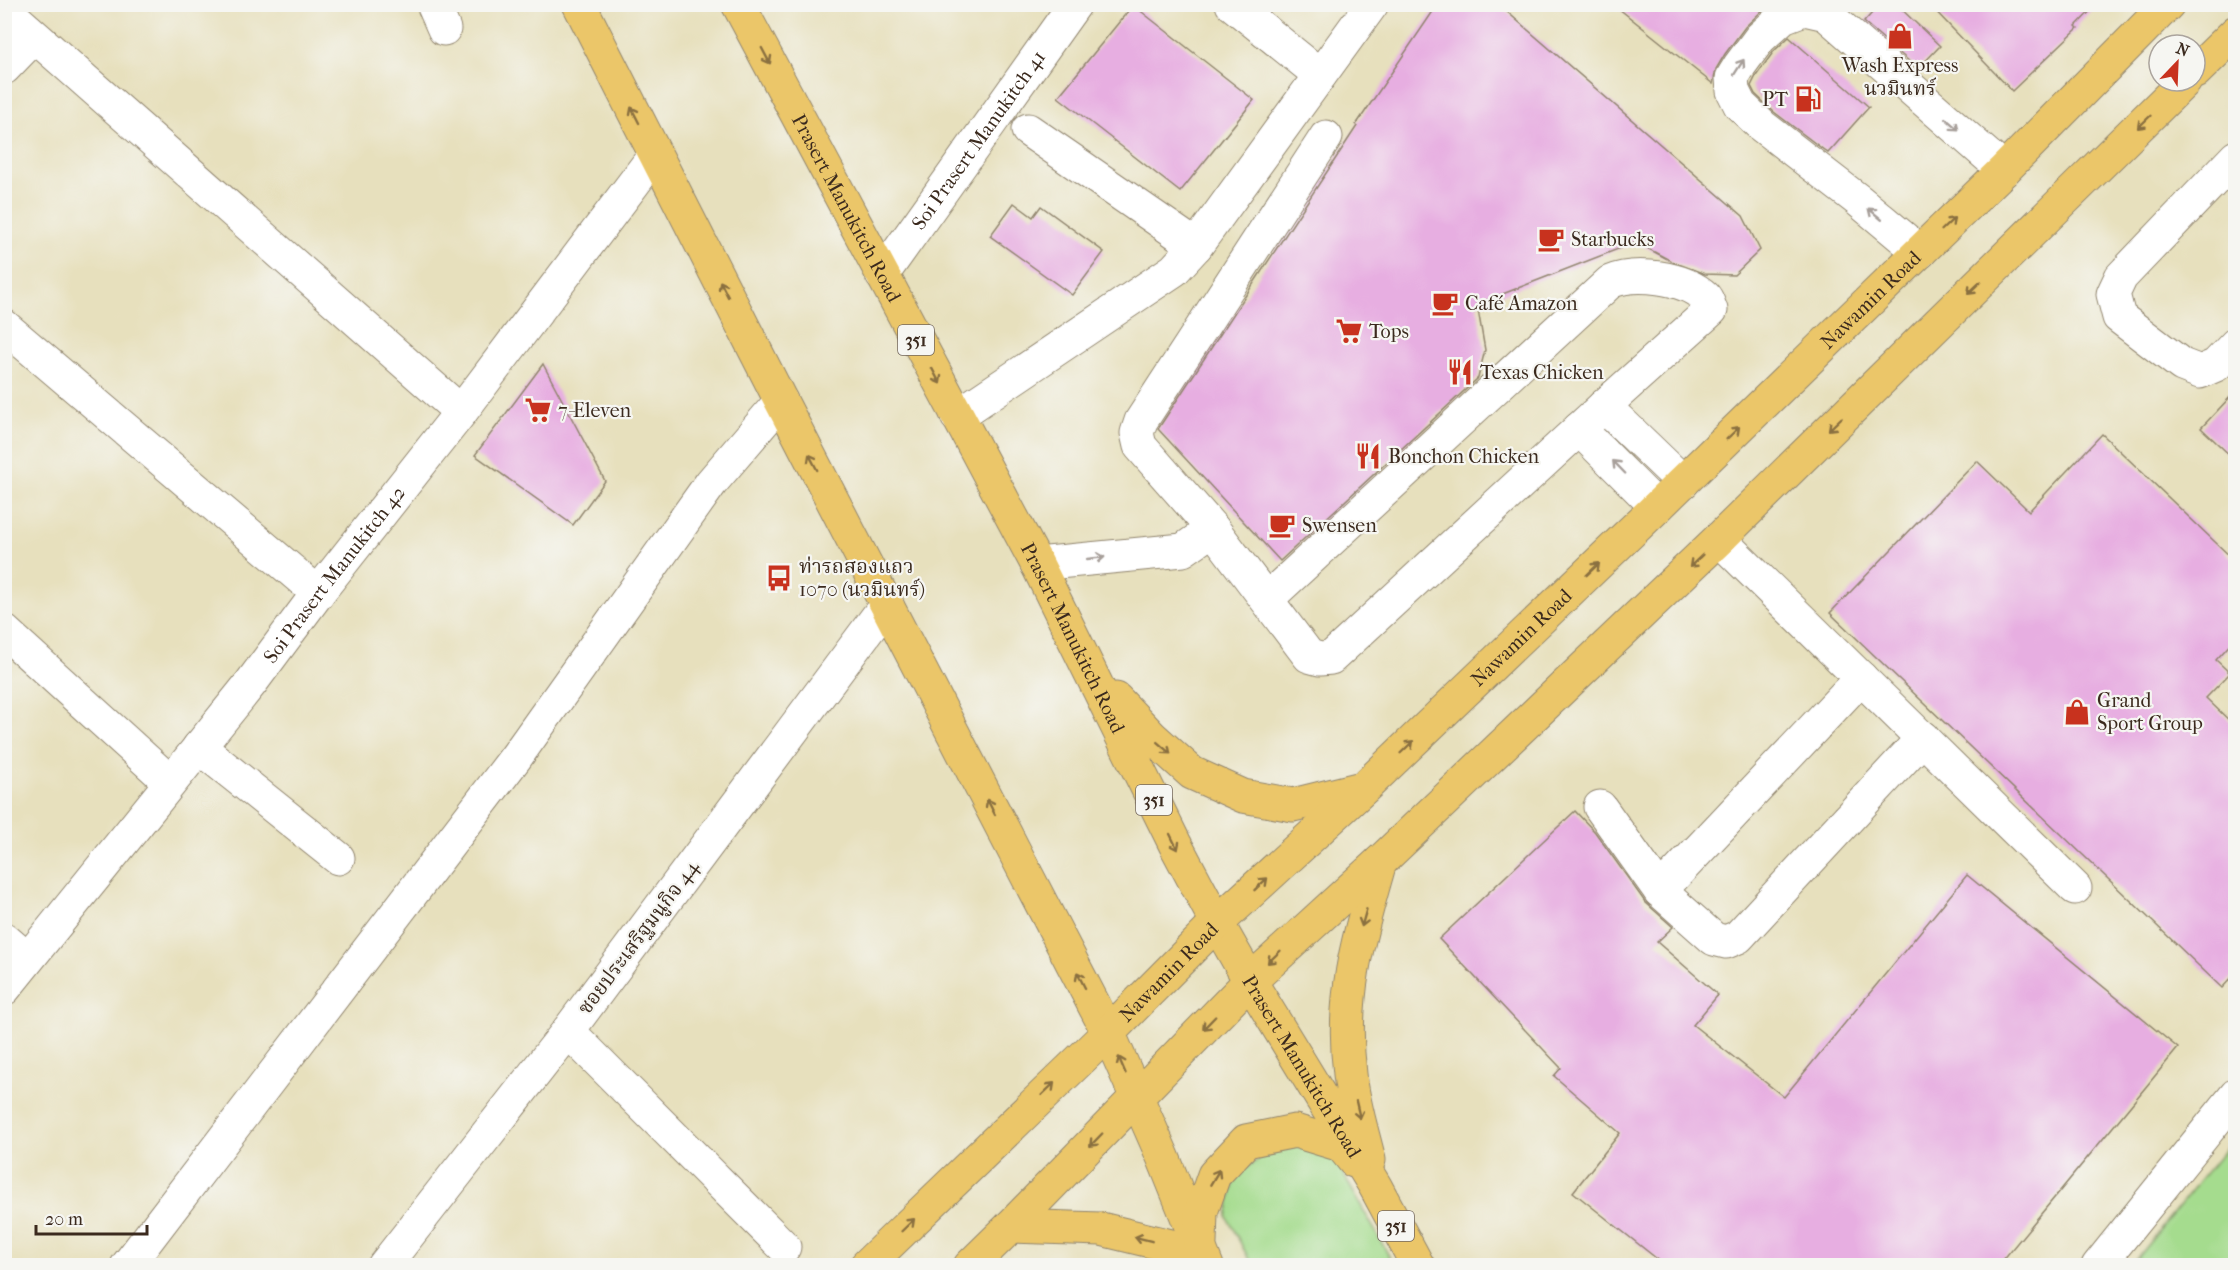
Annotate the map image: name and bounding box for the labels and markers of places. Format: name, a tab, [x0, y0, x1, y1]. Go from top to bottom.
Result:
shop icon: Wash Express นวมินทร์	[1885, 21, 1915, 51]
place label: Wash Express นวมินทร์	[1841, 54, 1958, 100]
fuel station icon: PT	[1793, 84, 1823, 114]
place label: PT	[1762, 88, 1789, 111]
cafe icon: Starbucks	[1536, 224, 1566, 254]
place label: Starbucks	[1571, 228, 1654, 251]
cafe icon: Café Amazon	[1430, 288, 1460, 318]
place label: Café Amazon	[1465, 292, 1578, 315]
supermarket icon: Tops	[1334, 316, 1364, 346]
place label: Tops	[1369, 320, 1409, 343]
restaurant icon: Texas Chicken	[1445, 357, 1475, 387]
place label: Texas Chicken	[1480, 361, 1604, 384]
supermarket icon: 7-Eleven	[523, 395, 553, 425]
place label: 7-Eleven	[558, 399, 632, 422]
restaurant icon: Bonchon Chicken	[1353, 441, 1383, 471]
place label: Bonchon Chicken	[1388, 445, 1539, 468]
cafe icon: Swensen	[1267, 510, 1297, 540]
place label: Swensen	[1302, 514, 1377, 537]
place label: ท่ารถสองแถว 1070 (นวมินทร์)	[799, 555, 925, 601]
bus stop icon: ท่ารถสองแถว 1070 (นวมินทร์)	[764, 563, 794, 593]
place label: Grand Sport Group	[2097, 689, 2203, 735]
shop icon: Grand Sport Group	[2062, 697, 2092, 727]

